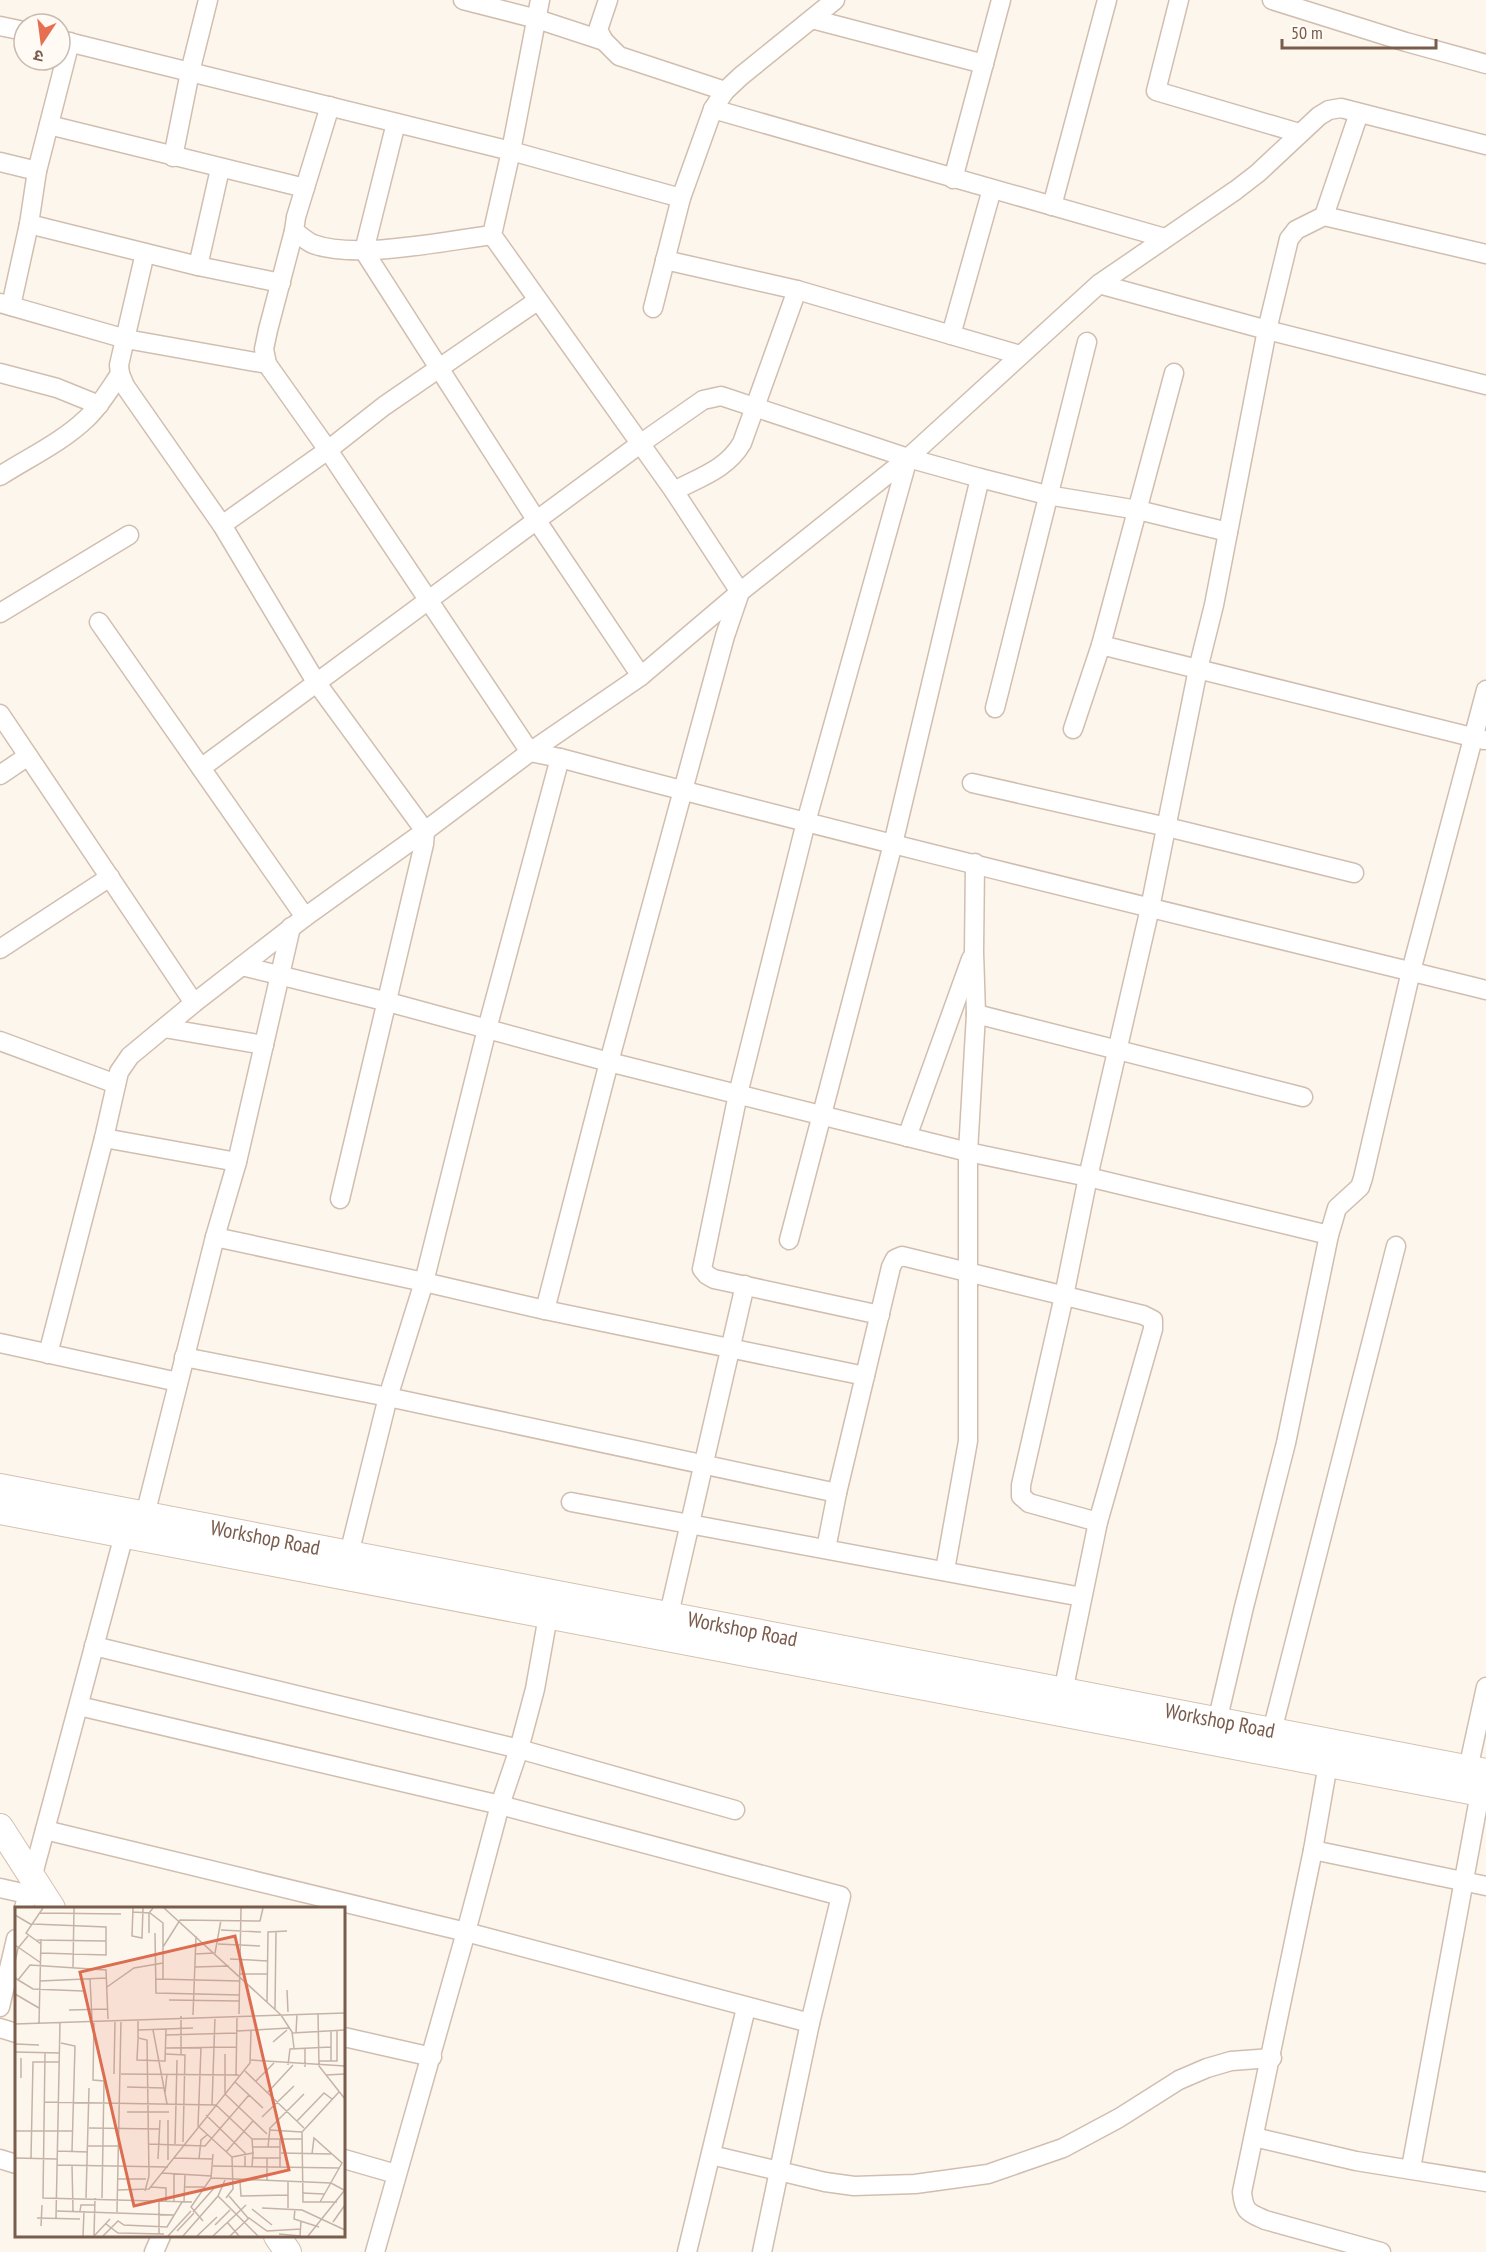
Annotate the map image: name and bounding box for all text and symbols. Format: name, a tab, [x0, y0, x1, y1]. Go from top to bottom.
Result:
north arrow	[12, 12, 72, 72]
scale bar	[1282, 12, 1436, 50]
text: 50 m	[1291, 21, 1323, 44]
text: उ	[31, 46, 45, 67]
street label: Workshop Road	[208, 1514, 322, 1561]
street label: Workshop Road	[685, 1605, 800, 1653]
street label: Workshop Road	[1163, 1697, 1277, 1744]
inset map	[15, 1907, 345, 2237]

